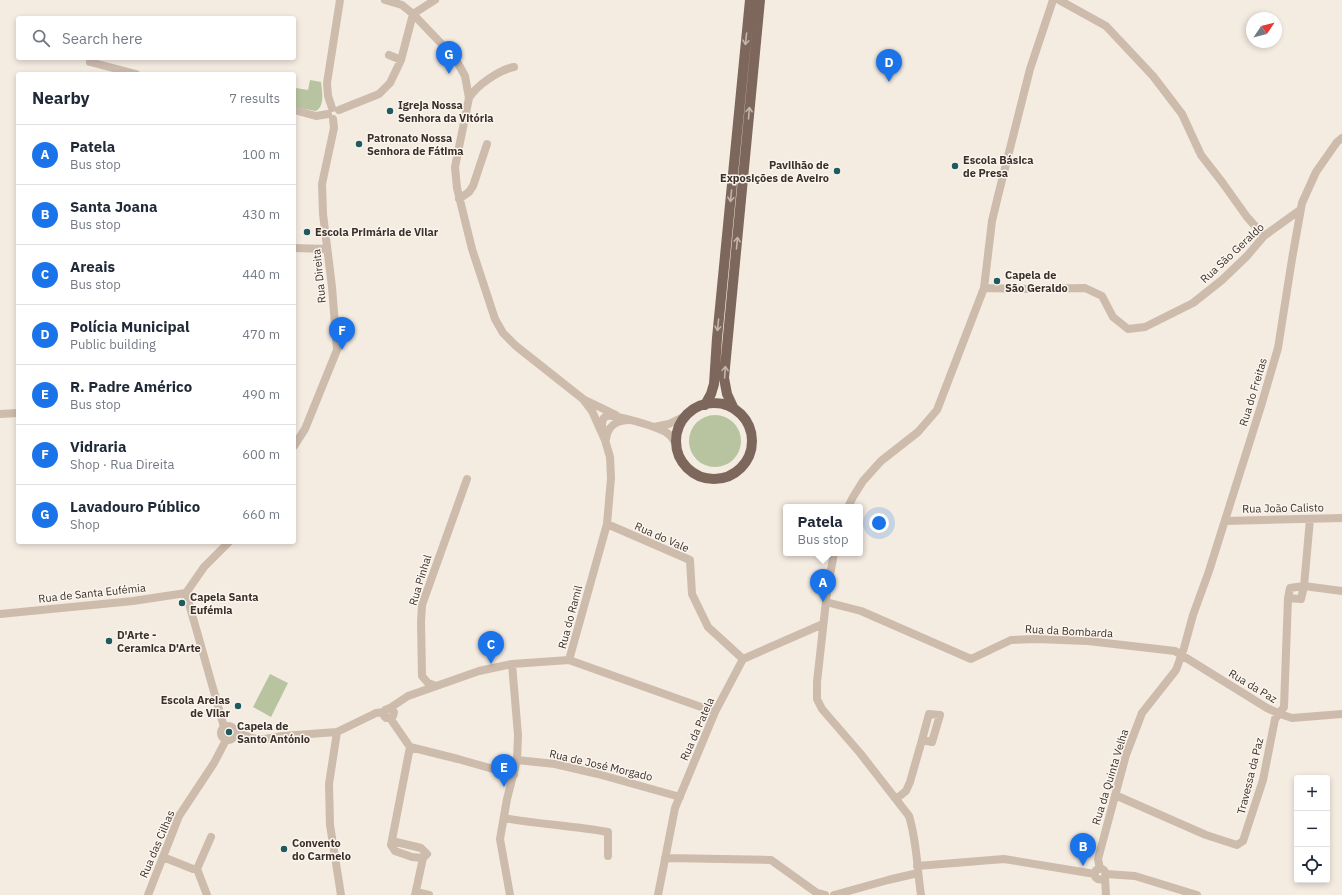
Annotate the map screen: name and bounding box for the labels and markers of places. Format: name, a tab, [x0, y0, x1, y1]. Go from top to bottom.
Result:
pin: G	[436, 41, 462, 74]
pin: D	[876, 49, 902, 82]
place label: Igreja Nossa Senhora da Vitória	[398, 98, 494, 125]
marker: Igreja Nossa Senhora da Vitória	[385, 106, 395, 116]
place label: Patronato Nossa Senhora de Fátima	[367, 131, 464, 158]
marker: Patronato Nossa Senhora de Fátima	[354, 139, 364, 149]
place label: Escola Básica de Presa	[963, 153, 1033, 180]
place label: Pavilhão de Exposições de Aveiro	[720, 158, 829, 185]
marker: Escola Básica de Presa	[950, 161, 960, 171]
marker: Pavilhão de Exposições de Aveiro	[832, 166, 842, 176]
place label: Escola Primária de Vilar	[315, 225, 439, 239]
marker: Escola Primária de Vilar	[302, 227, 312, 237]
place label: Capela de São Geraldo	[1005, 268, 1068, 295]
marker: Capela de São Geraldo	[992, 276, 1002, 286]
pin: F	[329, 317, 355, 350]
pin: A	[810, 569, 836, 602]
place label: Capela Santa Eufémia	[190, 590, 259, 617]
marker: Capela Santa Eufémia	[177, 598, 187, 608]
place label: D'Arte - Ceramica D'Arte	[117, 628, 201, 655]
pin: C	[478, 631, 504, 664]
marker: D'Arte - Ceramica D'Arte	[104, 636, 114, 646]
place label: Escola Areias de Vilar	[161, 693, 231, 720]
marker: Escola Areias de Vilar	[233, 701, 243, 711]
place label: Capela de Santo António	[237, 719, 310, 746]
marker: Capela de Santo António	[224, 727, 234, 737]
pin: E	[491, 754, 517, 787]
pin: B	[1070, 833, 1096, 866]
place label: Convento do Carmelo	[292, 836, 351, 863]
marker: Convento do Carmelo	[279, 844, 289, 854]

